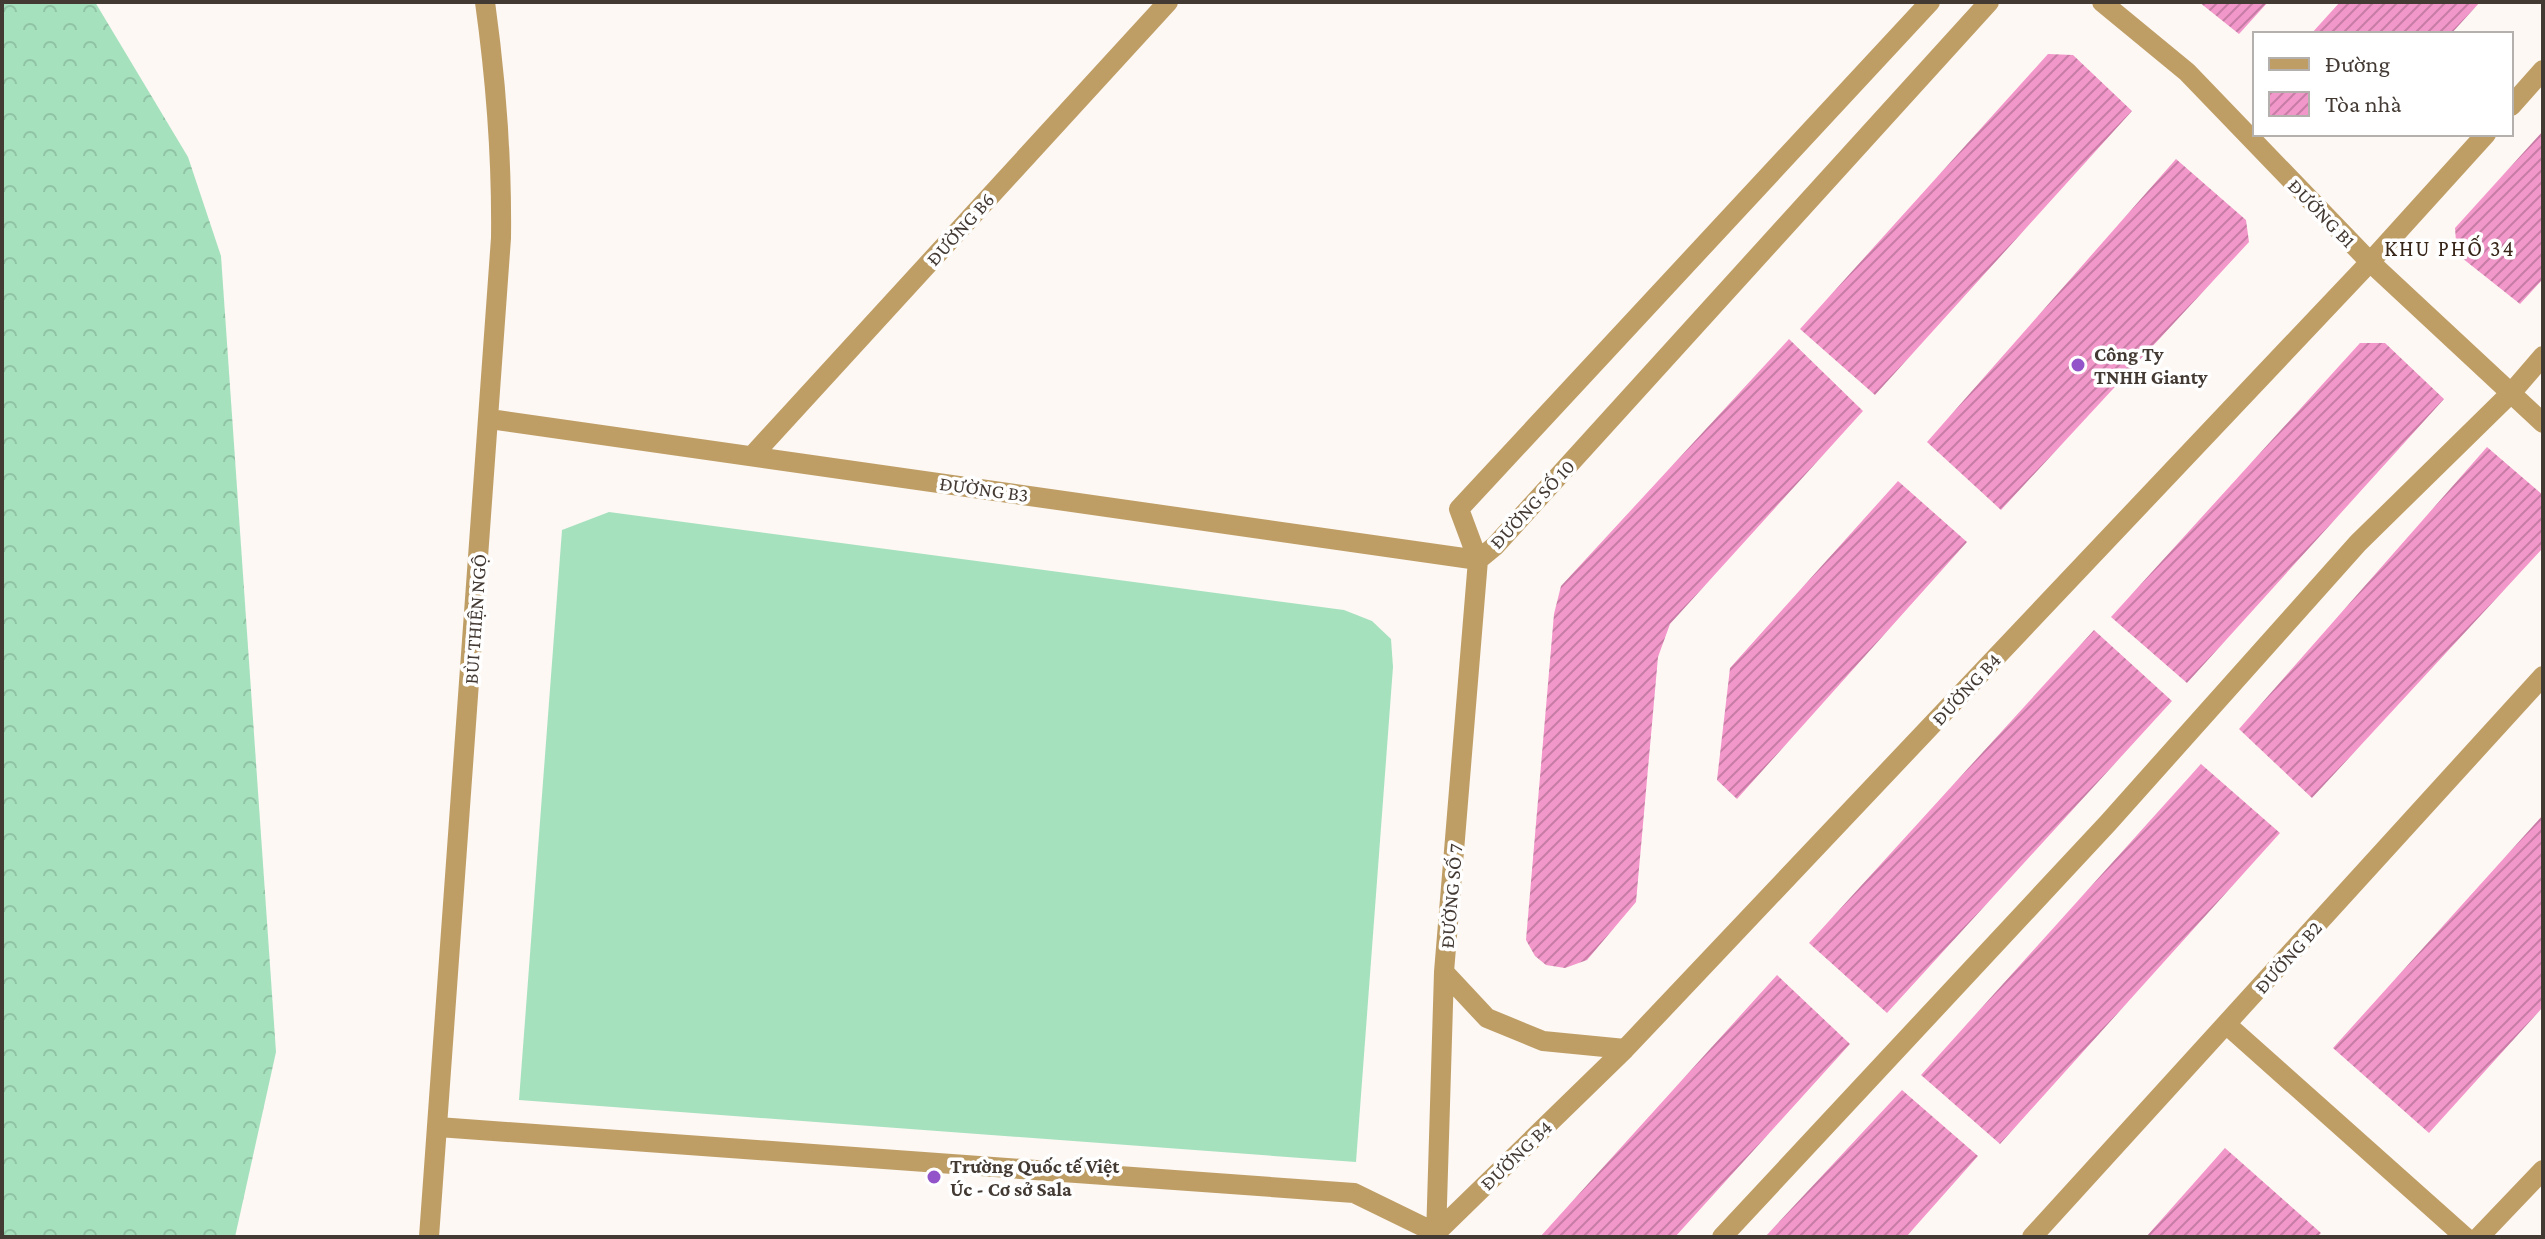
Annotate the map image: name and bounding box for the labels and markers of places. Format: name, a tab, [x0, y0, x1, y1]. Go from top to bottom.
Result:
place label: Công Ty TNHH Gianty	[2094, 343, 2208, 388]
marker: Công Ty TNHH Gianty	[2069, 356, 2087, 374]
place label: Trường Quốc tế Việt Úc - Cơ sở Sala	[950, 1155, 1120, 1200]
marker: Trường Quốc tế Việt Úc - Cơ sở Sala	[925, 1168, 943, 1186]

